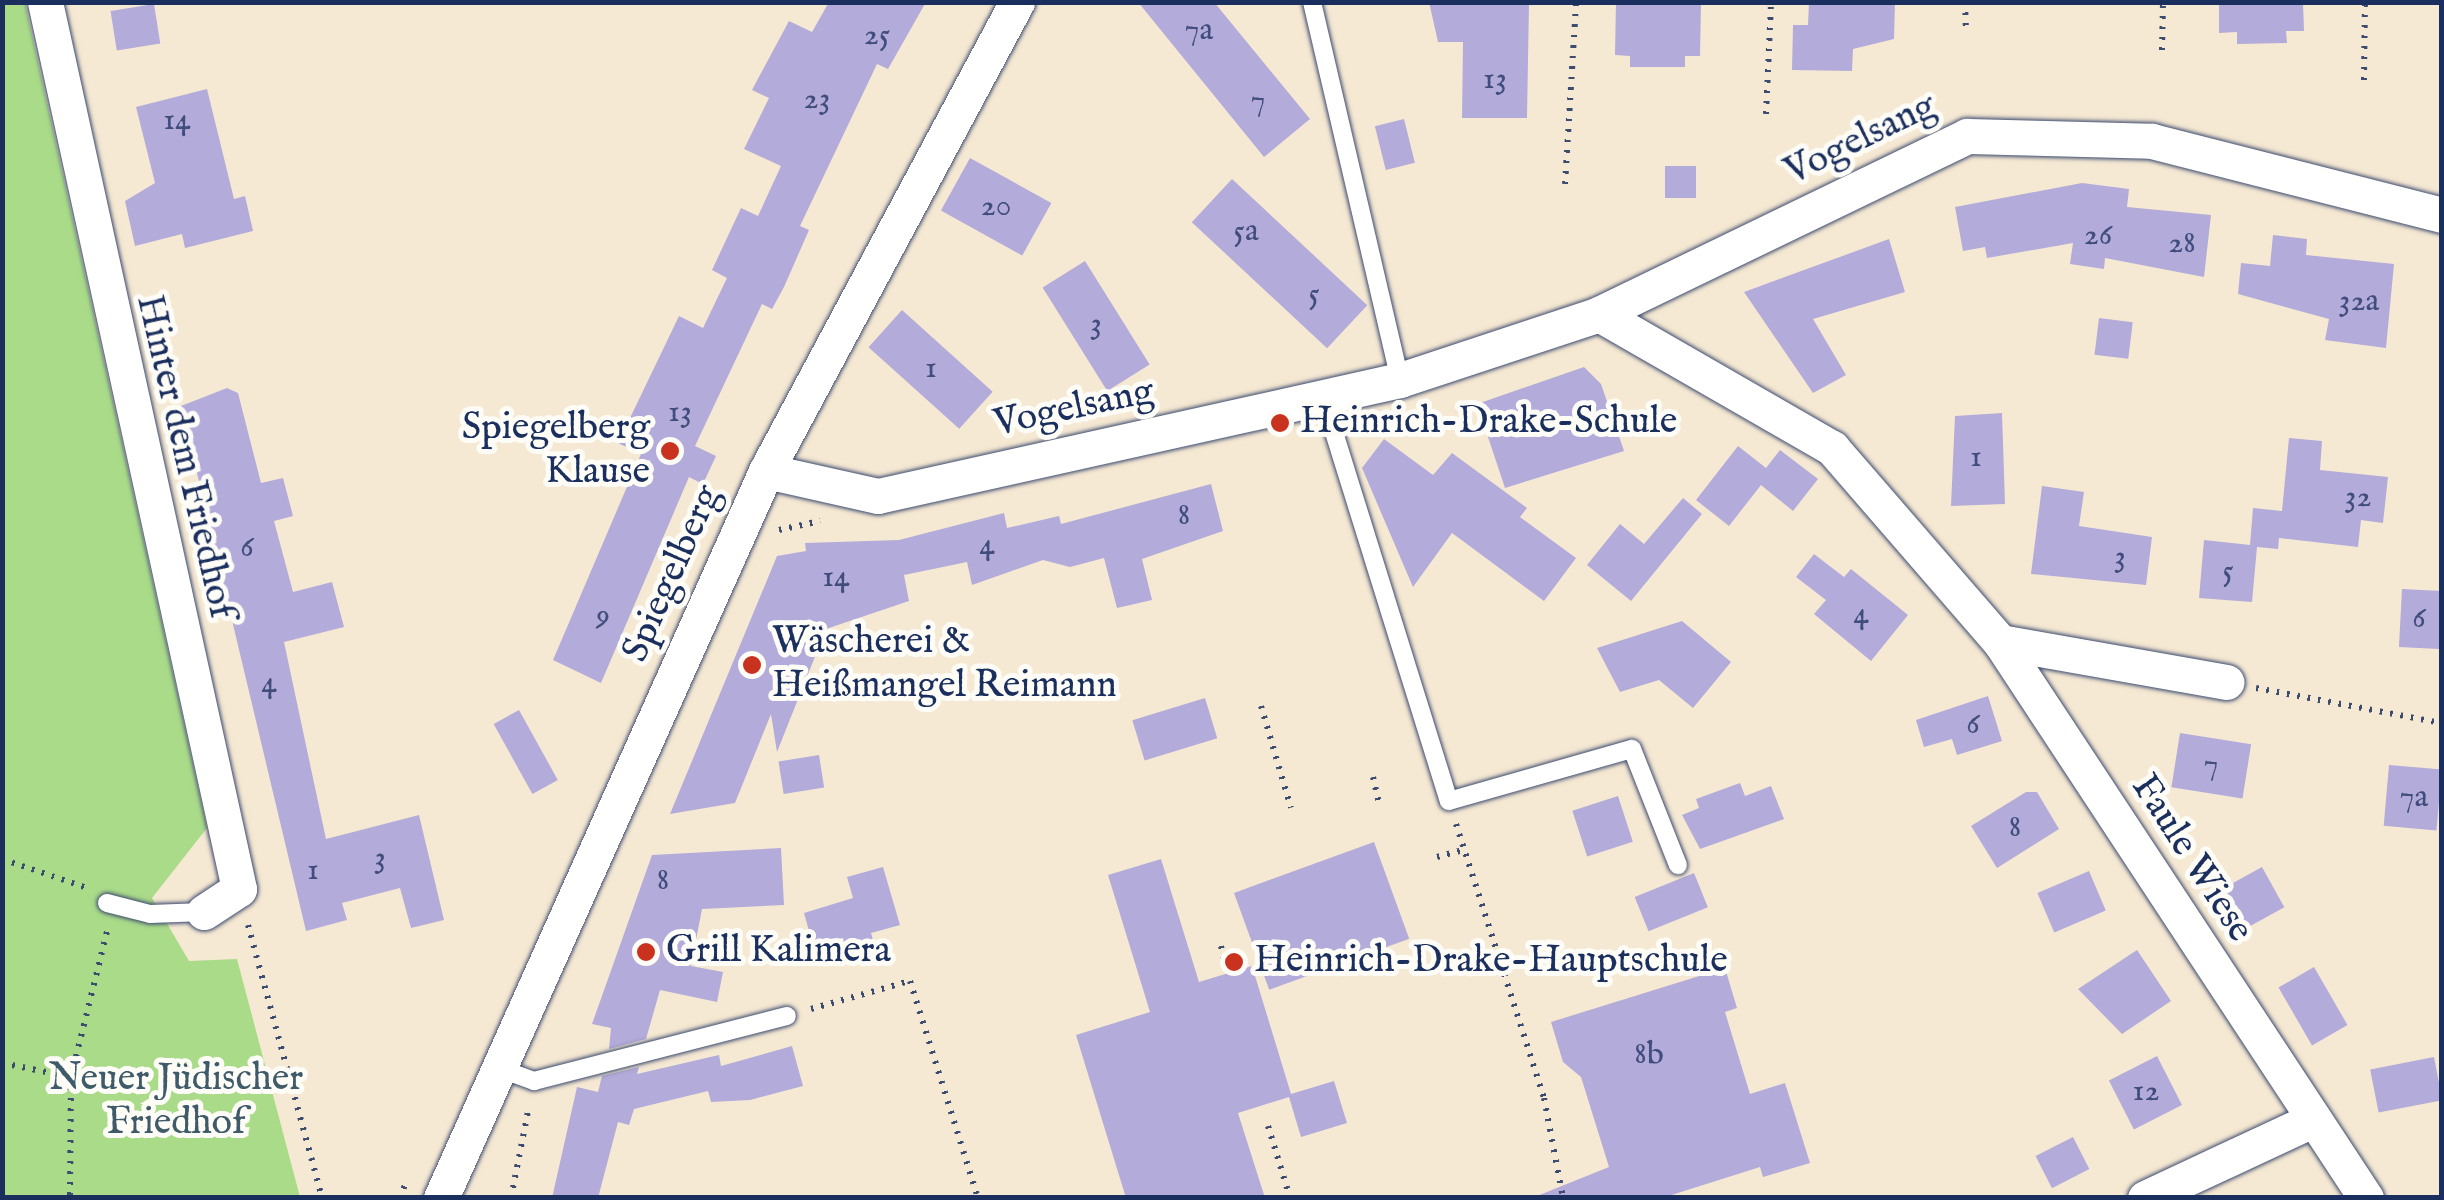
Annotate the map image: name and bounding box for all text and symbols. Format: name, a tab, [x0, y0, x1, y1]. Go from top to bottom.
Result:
house number: 7a	[1185, 12, 1213, 50]
house number: 25	[864, 17, 890, 55]
house number: 13	[1483, 61, 1507, 99]
house number: 23	[804, 81, 830, 119]
house number: 7	[1251, 83, 1265, 121]
street label: Vogelsang	[1778, 84, 1944, 196]
house number: 14	[163, 102, 191, 140]
house number: 20	[981, 188, 1011, 226]
house number: 5a	[1233, 213, 1259, 251]
house number: 26	[2084, 217, 2112, 255]
house number: 28	[2168, 225, 2196, 263]
house number: 5	[1308, 276, 1320, 314]
house number: 32a	[2339, 283, 2379, 321]
street label: Hinter dem Friedhof	[125, 291, 243, 623]
house number: 3	[1090, 306, 1102, 344]
house number: 1	[925, 350, 937, 388]
street label: Vogelsang	[990, 370, 1158, 448]
house number: 13	[668, 394, 692, 432]
place label: Heinrich-Drake-Schule	[1300, 400, 1677, 446]
place label: Spiegelberg Klause	[462, 406, 650, 496]
marker: Heinrich-Drake-Schule	[1269, 412, 1291, 434]
house number: 1	[1970, 439, 1982, 477]
marker: Spiegelberg Klause	[659, 440, 681, 462]
street label: Spiegelberg	[614, 479, 732, 669]
house number: 32	[2345, 479, 2371, 517]
house number: 8	[1178, 497, 1190, 535]
house number: 4	[979, 527, 995, 565]
house number: 6	[240, 529, 254, 567]
house number: 3	[2114, 539, 2126, 577]
house number: 5	[2222, 553, 2234, 591]
house number: 14	[822, 559, 850, 597]
house number: 4	[1853, 596, 1869, 634]
house number: 9	[596, 598, 610, 636]
house number: 6	[2412, 600, 2426, 638]
place label: Wäscherei & Heißmangel Reimann	[772, 620, 1117, 709]
marker: Wäscherei & Heißmangel Reimann	[741, 654, 763, 676]
house number: 4	[261, 665, 277, 703]
house number: 6	[1966, 706, 1980, 744]
house number: 7	[2204, 747, 2218, 785]
street label: Faule Wiese	[2120, 767, 2262, 951]
house number: 7a	[2400, 779, 2428, 817]
house number: 8	[2009, 809, 2021, 847]
house number: 3	[374, 840, 386, 878]
house number: 1	[307, 852, 319, 890]
house number: 8	[657, 862, 669, 900]
place label: Grill Kalimera	[666, 929, 891, 975]
place label: Heinrich-Drake-Hauptschule	[1254, 939, 1728, 985]
marker: Grill Kalimera	[635, 941, 657, 963]
marker: Heinrich-Drake-Hauptschule	[1223, 951, 1245, 973]
house number: 8b	[1634, 1036, 1664, 1074]
park label: Neuer Jüdischer Friedhof	[49, 1057, 303, 1146]
house number: 12	[2133, 1073, 2159, 1111]

